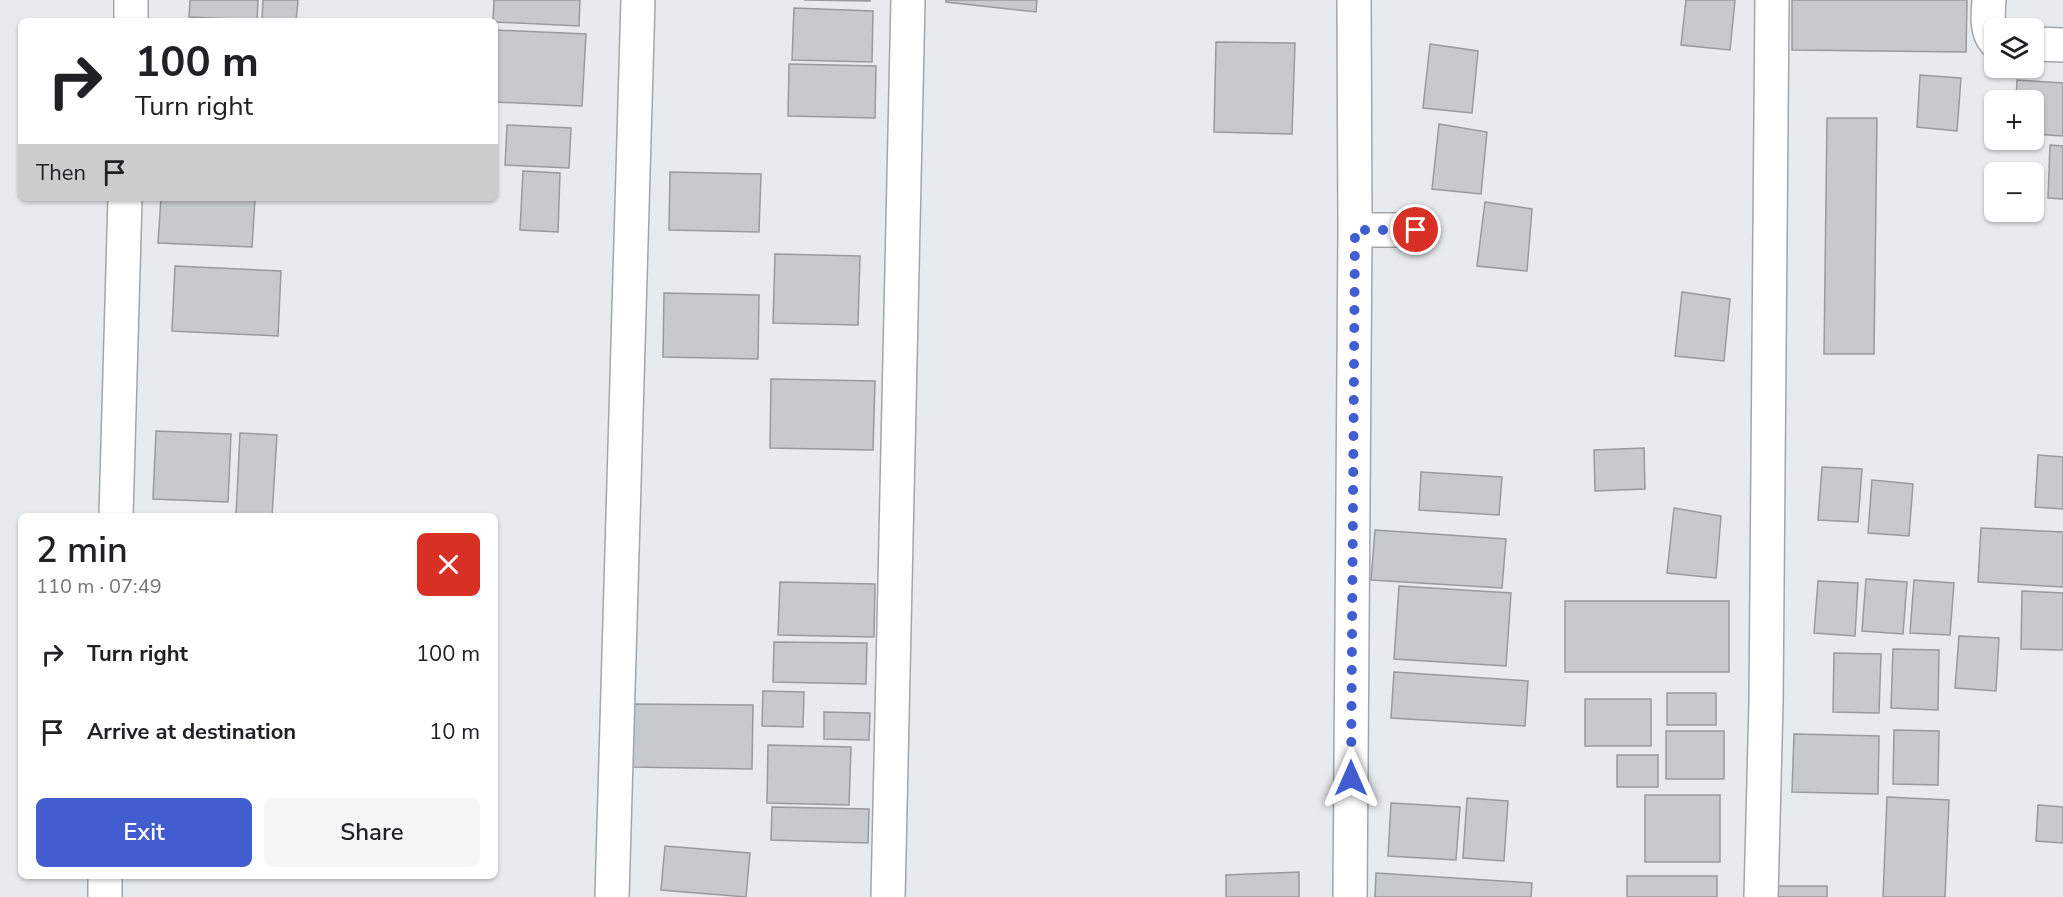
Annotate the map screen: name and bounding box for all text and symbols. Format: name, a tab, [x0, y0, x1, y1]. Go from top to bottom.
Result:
map controls	[1984, 18, 2044, 222]
button: layers	[1984, 18, 2044, 78]
text: 100 m	[135, 34, 259, 91]
icon: right	[36, 42, 114, 120]
text: Turn right	[135, 88, 253, 125]
button: +	[1984, 90, 2044, 150]
icon: arrive	[98, 156, 131, 189]
text: Then	[36, 158, 86, 188]
button: −	[1984, 162, 2044, 222]
pin	[1390, 204, 1441, 255]
icon: arrive	[1399, 213, 1432, 246]
text: 2 min	[36, 526, 128, 575]
button: close	[417, 533, 480, 596]
text: 110 m · 07:49	[36, 573, 162, 600]
icon: right	[36, 638, 69, 671]
text: Turn right	[87, 639, 188, 669]
text: 100 m	[416, 639, 480, 669]
icon: arrive	[36, 716, 69, 749]
text: Arrive at destination	[87, 717, 296, 747]
text: 10 m	[429, 717, 480, 747]
position arrow	[1319, 746, 1383, 810]
button: Exit	[36, 798, 252, 867]
button: Share	[264, 798, 480, 867]

